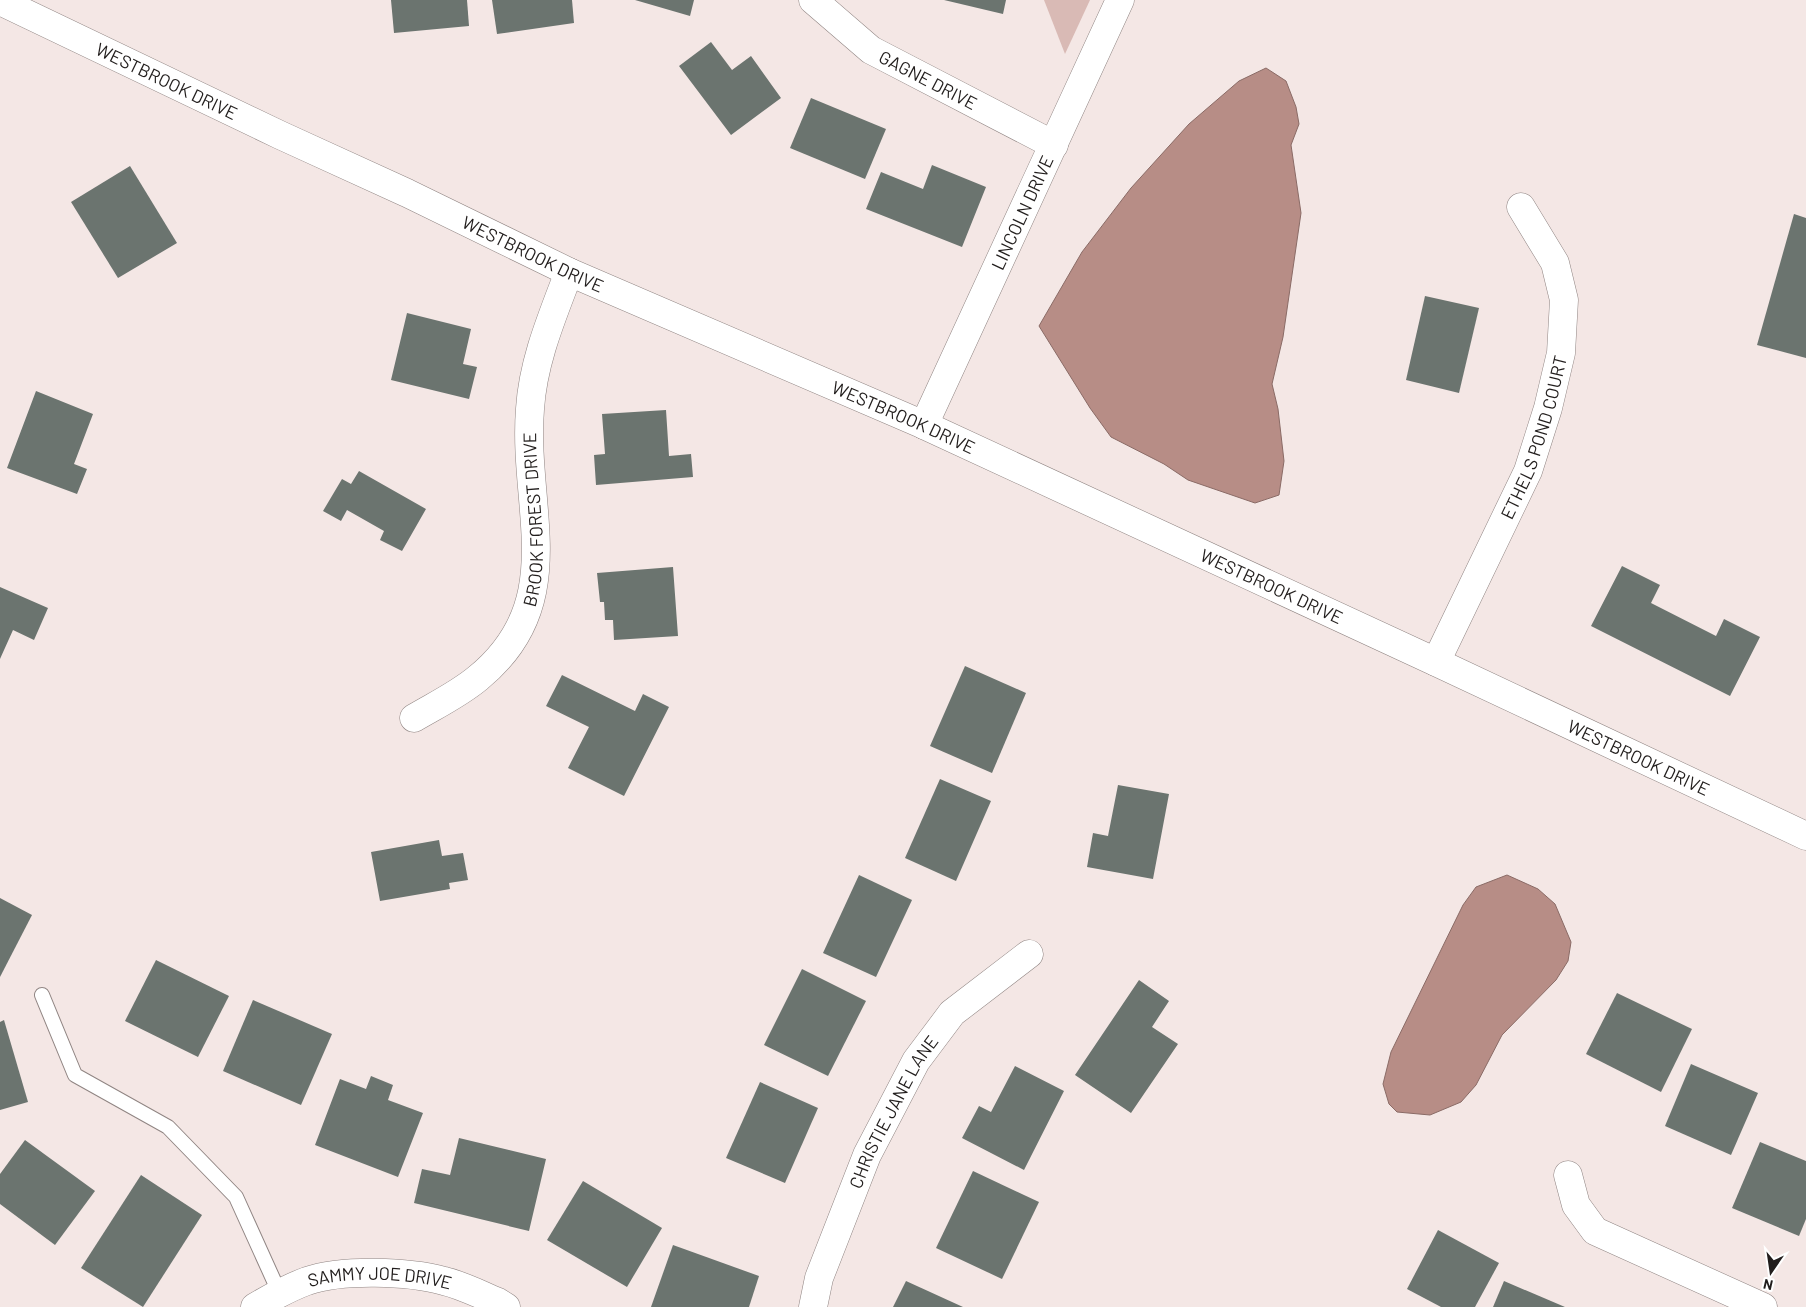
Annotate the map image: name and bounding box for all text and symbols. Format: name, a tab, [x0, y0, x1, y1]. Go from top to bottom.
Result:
street label: WESTBROOK DRIVE	[93, 38, 241, 124]
street label: GAGNE DRIVE	[875, 45, 981, 114]
street label: LINCOLN DRIVE	[986, 152, 1058, 273]
street label: WESTBROOK DRIVE	[459, 211, 607, 297]
street label: ETHELS POND COURT	[1496, 353, 1571, 523]
street label: WESTBROOK DRIVE	[829, 376, 979, 458]
street label: BROOK FOREST DRIVE	[518, 432, 547, 609]
street label: WESTBROOK DRIVE	[1197, 544, 1346, 628]
street label: WESTBROOK DRIVE	[1564, 715, 1713, 800]
street label: CHRISTIE JANE LANE	[844, 1031, 943, 1191]
north arrow	[1746, 1247, 1796, 1297]
street label: SAMMY JOE DRIVE	[305, 1262, 454, 1294]
text: N	[1762, 1276, 1774, 1294]

